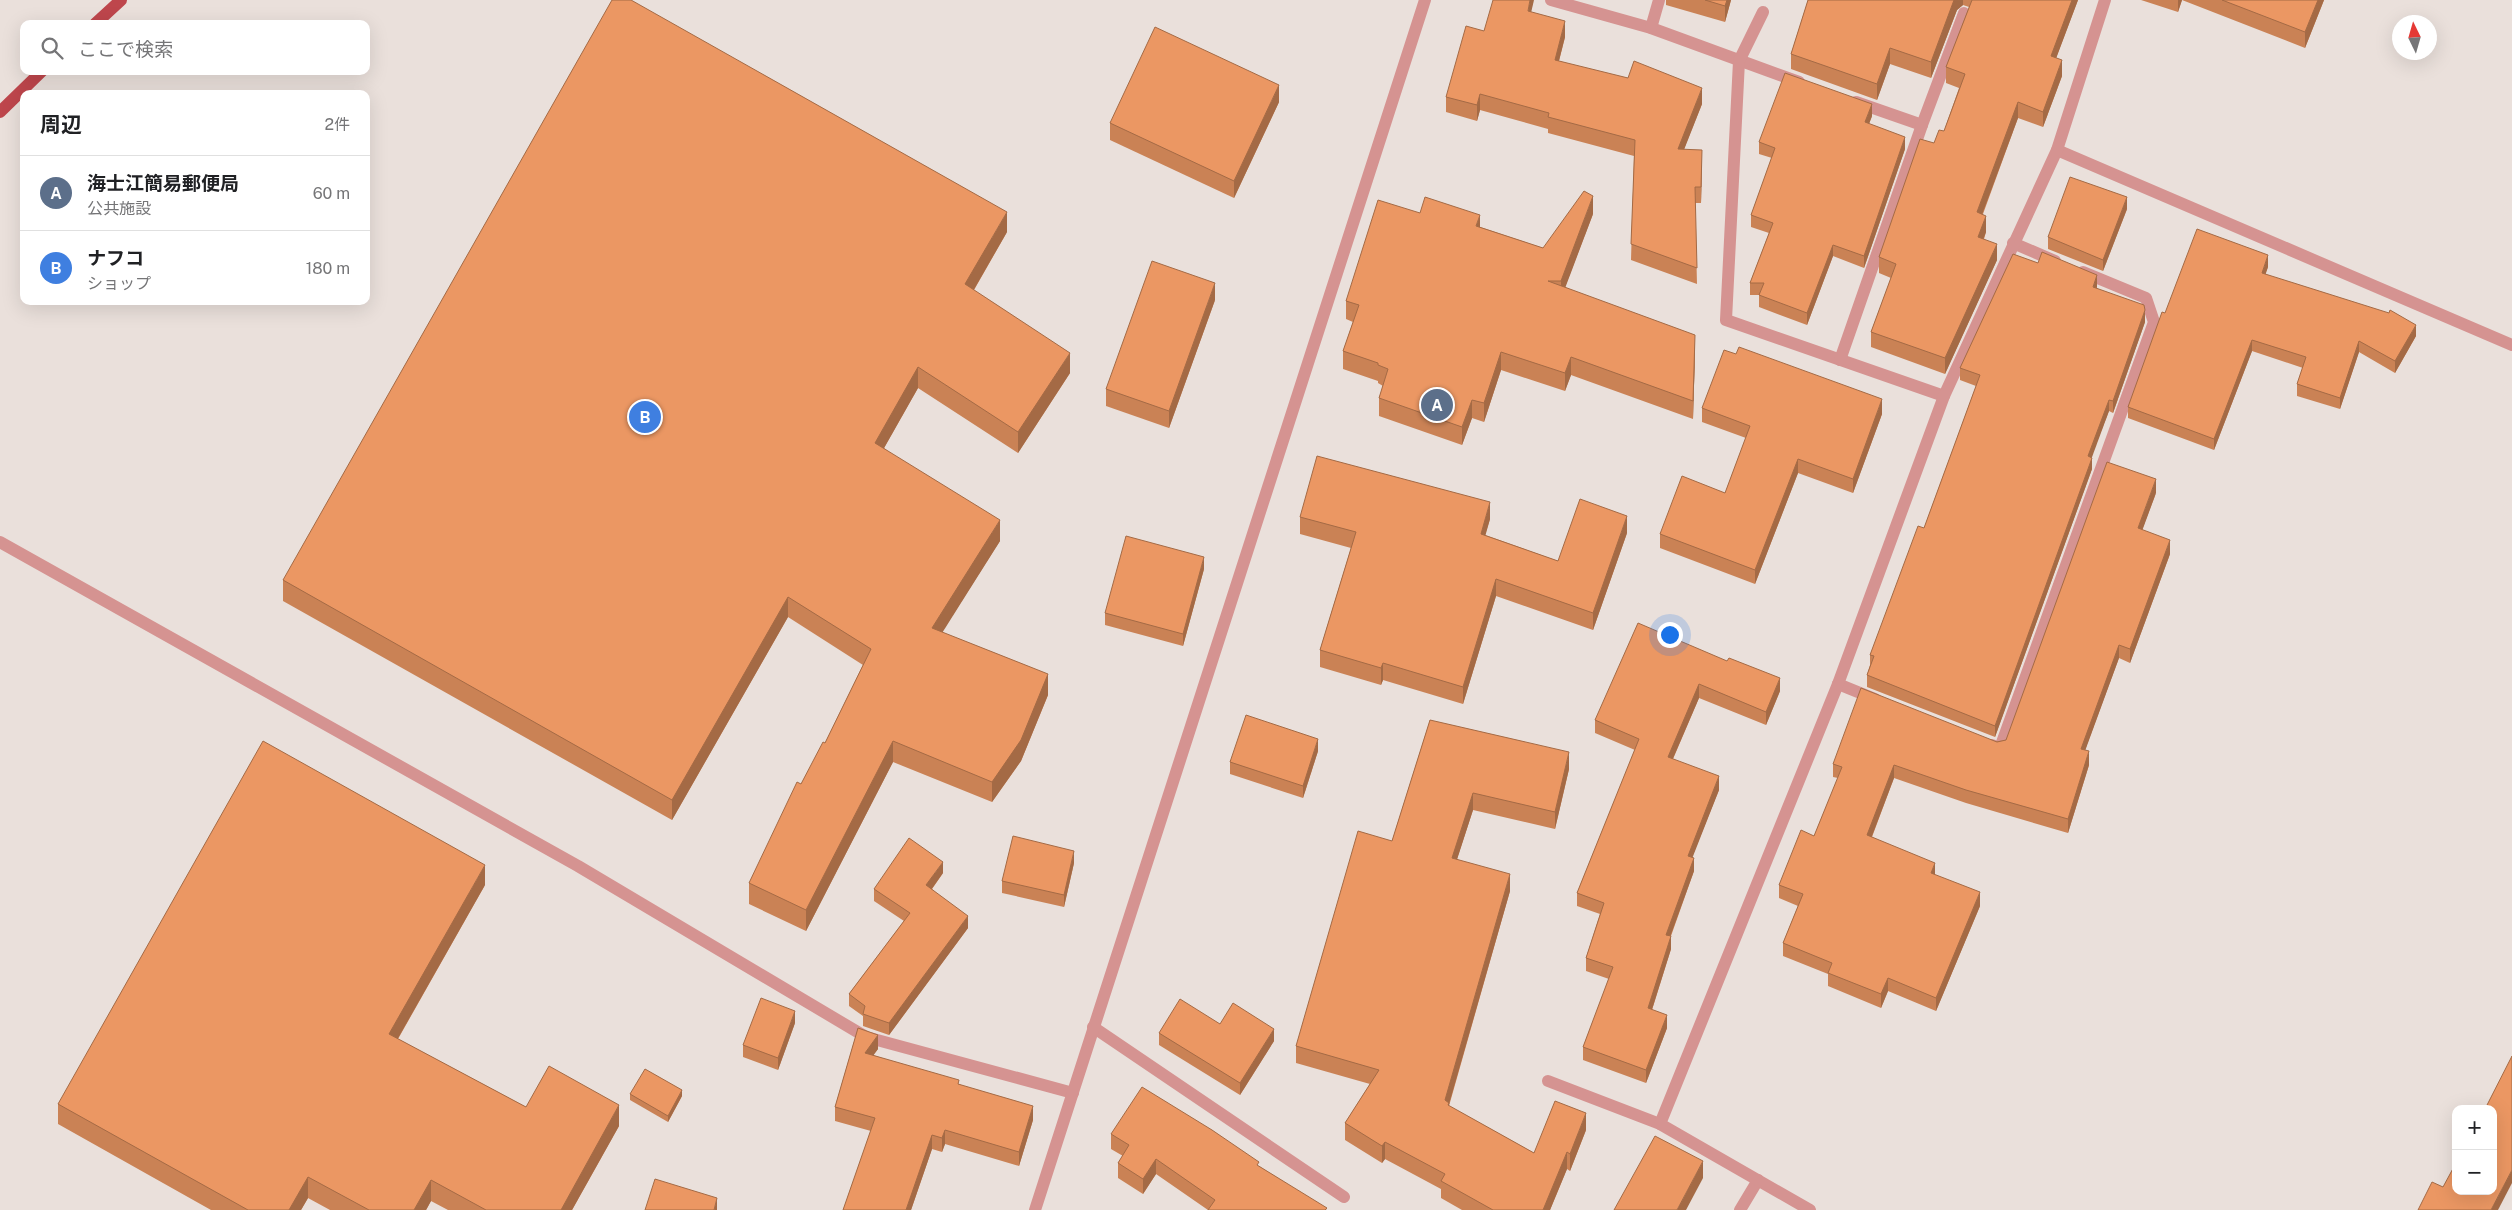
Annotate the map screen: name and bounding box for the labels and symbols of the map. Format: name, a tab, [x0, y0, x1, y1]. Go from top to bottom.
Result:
north arrow	[2392, 15, 2437, 60]
pin: A	[1421, 386, 1453, 424]
pin: B	[629, 398, 661, 436]
your location	[1657, 622, 1683, 648]

